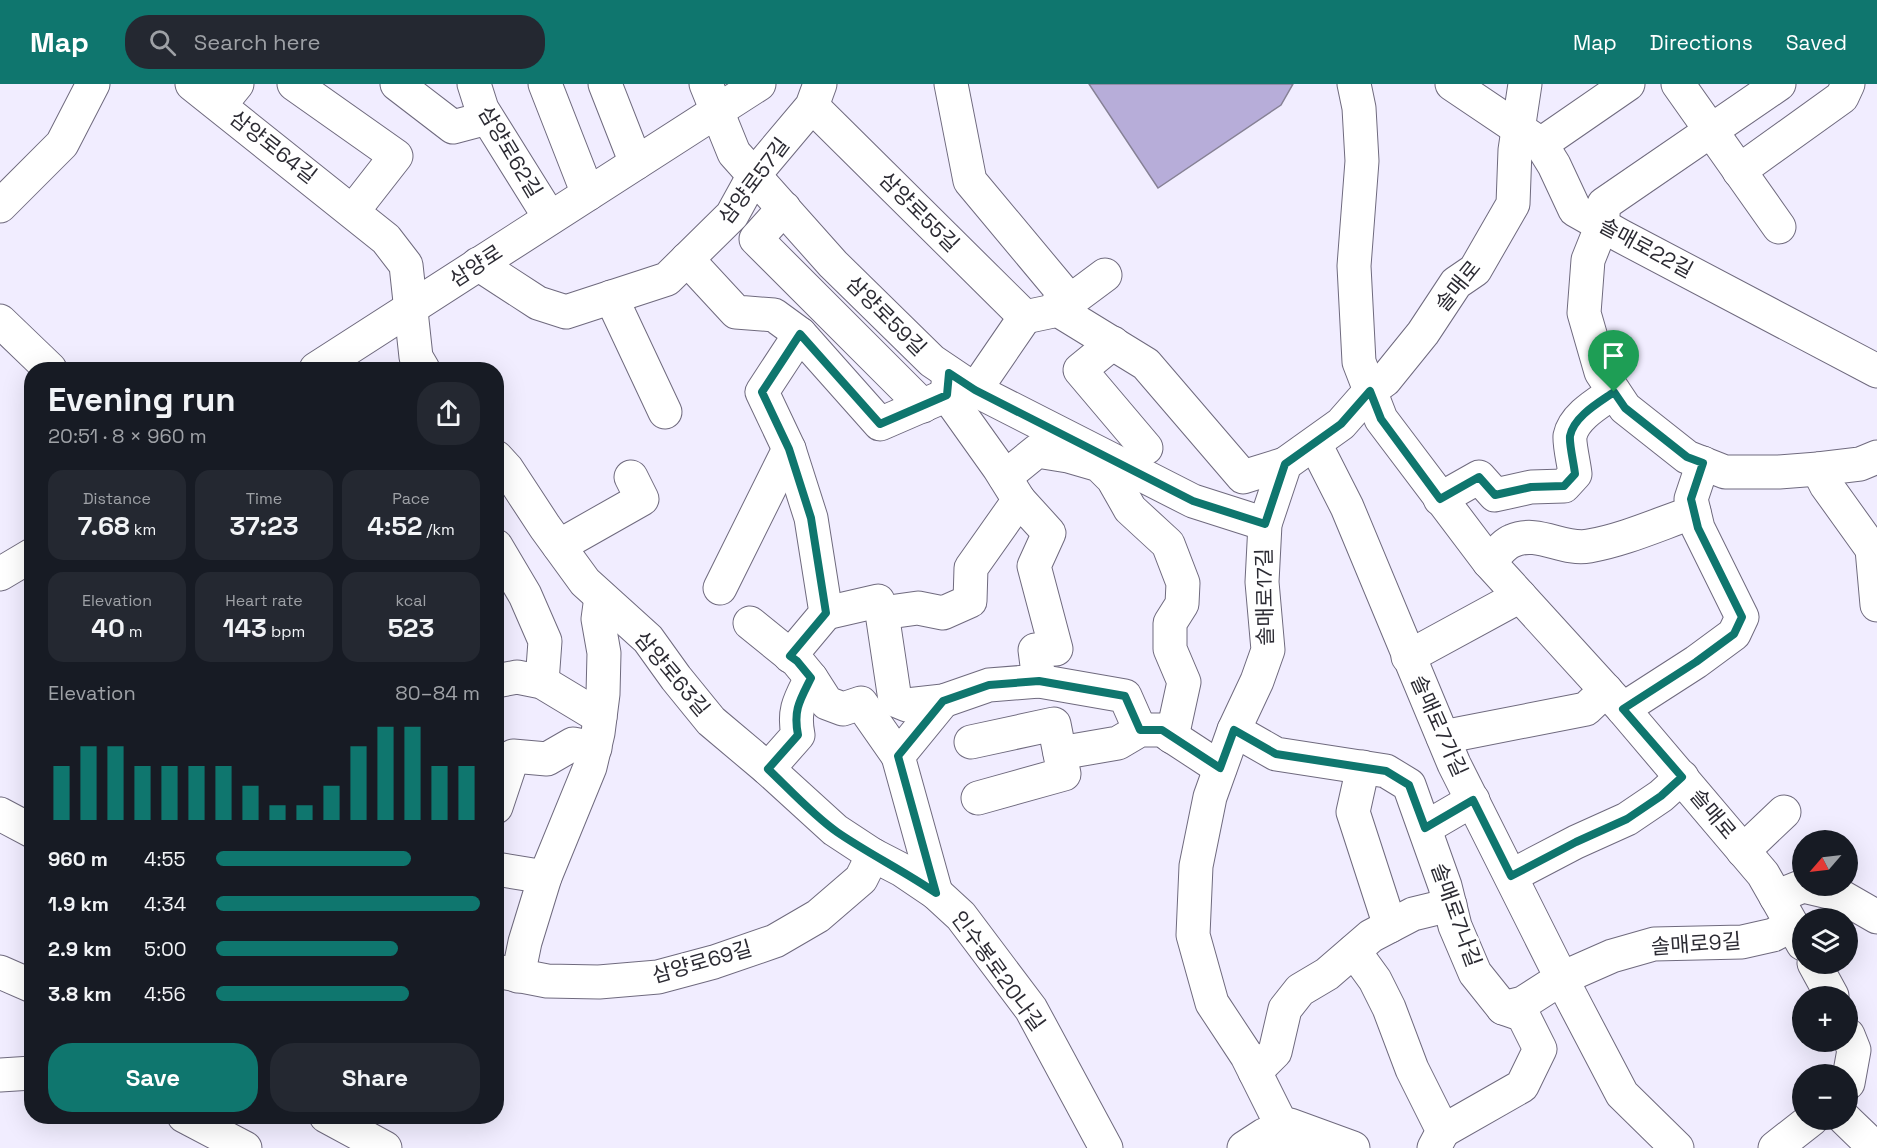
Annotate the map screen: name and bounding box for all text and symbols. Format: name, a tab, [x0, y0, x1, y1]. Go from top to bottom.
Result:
search box	[125, 15, 545, 69]
text: Map	[30, 24, 89, 60]
icon: search	[146, 26, 179, 59]
text: Search here	[194, 28, 321, 56]
text: Map	[1573, 29, 1617, 56]
text: Directions	[1650, 29, 1753, 56]
text: Saved	[1786, 29, 1847, 56]
street label: 삼양로62길	[472, 101, 548, 203]
street label: 삼양로64길	[224, 104, 322, 189]
street label: 삼양로57길	[712, 132, 795, 229]
street label: 삼양로55길	[874, 166, 965, 257]
street label: 솔매로22길	[1595, 212, 1698, 284]
street label: 삼양로	[444, 238, 507, 293]
street label: 솔매로	[1429, 255, 1486, 317]
street label: 삼양로59길	[840, 270, 932, 362]
pin	[1588, 330, 1639, 392]
icon: arrive	[1597, 339, 1630, 372]
text: Evening run	[48, 379, 236, 421]
button: share	[417, 382, 480, 445]
text: 20:51 · 8 × 960 m	[48, 423, 207, 449]
text: Distance	[83, 488, 151, 509]
text: Time	[246, 488, 282, 509]
text: Pace	[392, 488, 430, 509]
text: 7.68	[78, 509, 130, 543]
text: 37:23	[229, 509, 299, 543]
text: 4:52	[367, 509, 422, 543]
text: km	[130, 519, 156, 540]
text: /km	[422, 519, 455, 540]
street label: 솔매로17길	[1250, 548, 1279, 646]
text: Elevation	[82, 590, 152, 611]
text: Heart rate	[225, 590, 303, 611]
text: kcal	[396, 590, 426, 611]
text: 40	[91, 611, 125, 645]
text: 143	[223, 611, 267, 645]
text: 523	[388, 611, 434, 645]
text: m	[125, 621, 143, 642]
text: bpm	[267, 621, 305, 642]
street label: 삼양로63길	[629, 626, 716, 722]
street label: 솔매로7가길	[1405, 671, 1474, 781]
text: Elevation	[48, 680, 136, 706]
text: 80–84 m	[395, 680, 480, 706]
street label: 솔매로	[1684, 783, 1742, 845]
north arrow	[1792, 830, 1858, 896]
map controls	[1792, 830, 1858, 1130]
text: 960 m	[48, 846, 108, 872]
text: 4:55	[144, 846, 186, 872]
street label: 솔매로7나길	[1425, 859, 1488, 970]
text: 1.9 km	[48, 891, 109, 917]
text: 4:34	[144, 891, 186, 917]
street label: 인수봉로20나길	[946, 905, 1051, 1036]
button: layers	[1792, 908, 1858, 974]
street label: 솔매로9길	[1650, 927, 1742, 960]
street label: 삼양로69길	[649, 934, 755, 989]
text: 2.9 km	[48, 936, 112, 962]
text: 5:00	[144, 936, 187, 962]
text: 3.8 km	[48, 981, 112, 1007]
text: 4:56	[144, 981, 186, 1007]
button: +	[1792, 986, 1858, 1052]
button: Save	[48, 1043, 258, 1112]
button: Share	[270, 1043, 480, 1112]
button: −	[1792, 1064, 1858, 1130]

